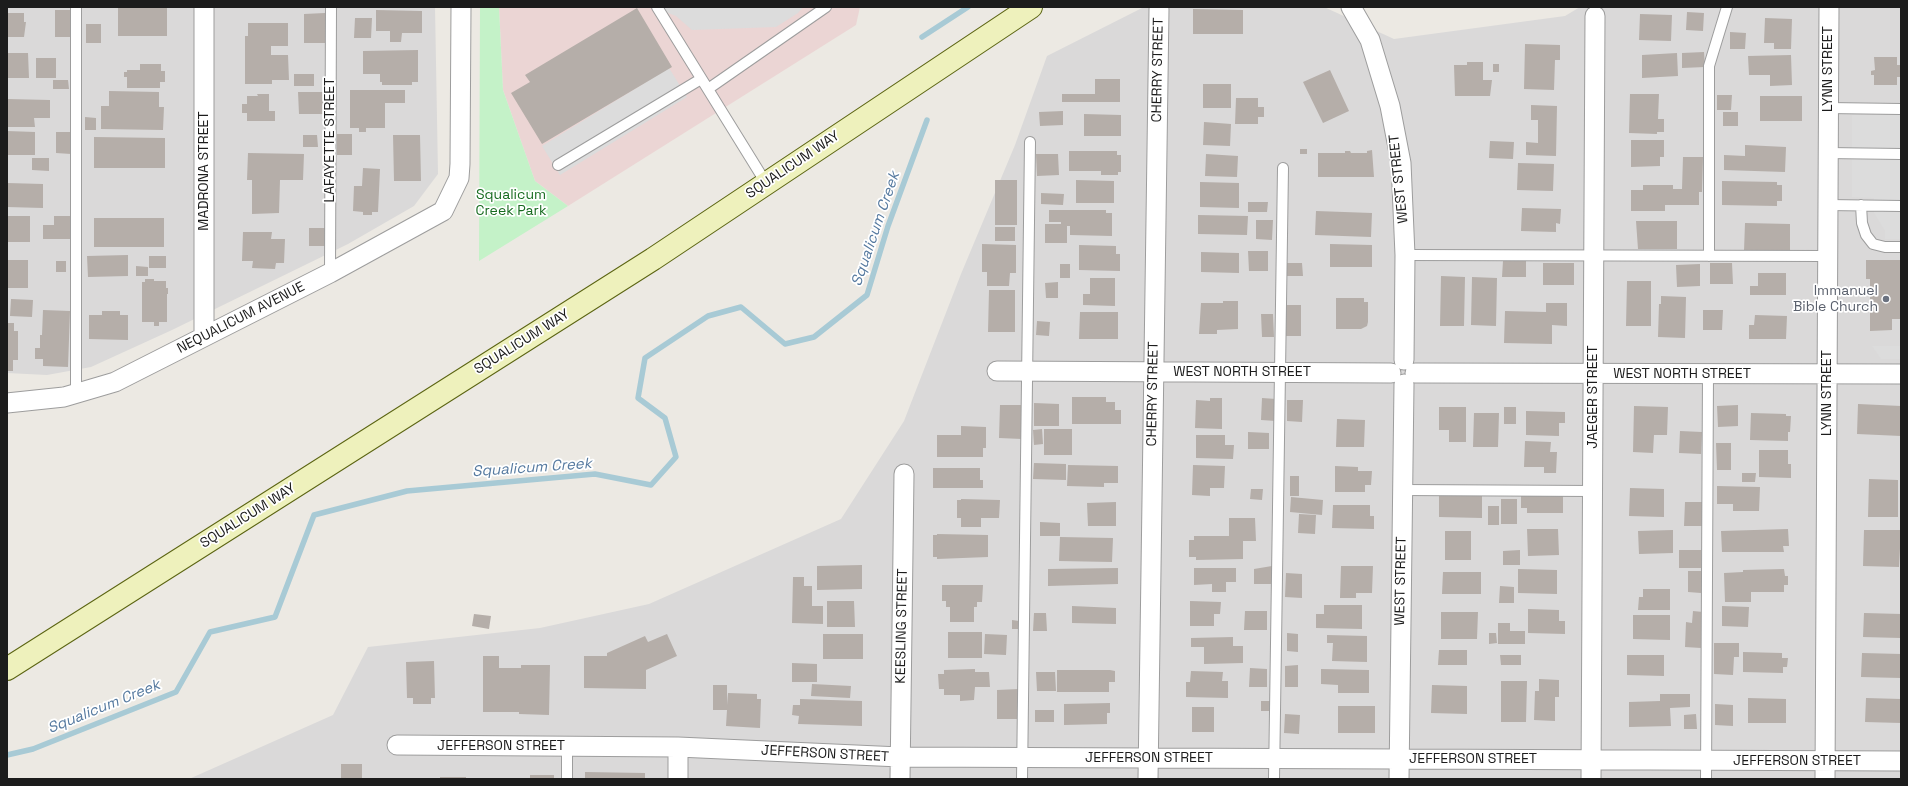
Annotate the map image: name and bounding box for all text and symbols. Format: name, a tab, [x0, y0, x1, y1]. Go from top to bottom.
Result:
street label: CHERRY STREET	[1149, 17, 1167, 123]
street label: LYNN STREET	[1820, 26, 1836, 112]
street label: LAFAYETTE STREET	[322, 78, 338, 202]
street label: MADRONA STREET	[196, 111, 212, 231]
street label: SQUALICUM WAY	[743, 128, 843, 202]
street label: WEST STREET	[1386, 134, 1412, 224]
water label: Squalicum Creek	[848, 169, 904, 289]
park label: Squalicum Creek Park	[476, 187, 546, 220]
street label: NEQUALICUM AVENUE	[174, 279, 308, 357]
place label: Immanuel Bible Church	[1793, 283, 1878, 316]
marker: Immanuel Bible Church	[1881, 294, 1891, 304]
street label: SQUALICUM WAY	[471, 306, 573, 378]
street label: CHERRY STREET	[1144, 341, 1162, 447]
street label: JAEGER STREET	[1585, 345, 1601, 449]
street label: LYNN STREET	[1819, 350, 1835, 436]
street label: WEST NORTH STREET	[1173, 364, 1311, 380]
street label: WEST NORTH STREET	[1613, 366, 1751, 382]
water label: Squalicum Creek	[472, 455, 592, 481]
street label: SQUALICUM WAY	[197, 480, 299, 552]
street label: WEST STREET	[1392, 536, 1410, 626]
street label: KEESLING STREET	[893, 568, 911, 684]
water label: Squalicum Creek	[45, 676, 163, 738]
street label: JEFFERSON STREET	[437, 738, 565, 754]
street label: JEFFERSON STREET	[761, 742, 889, 766]
street label: JEFFERSON STREET	[1085, 750, 1213, 766]
street label: JEFFERSON STREET	[1409, 751, 1537, 767]
street label: JEFFERSON STREET	[1733, 753, 1861, 769]

